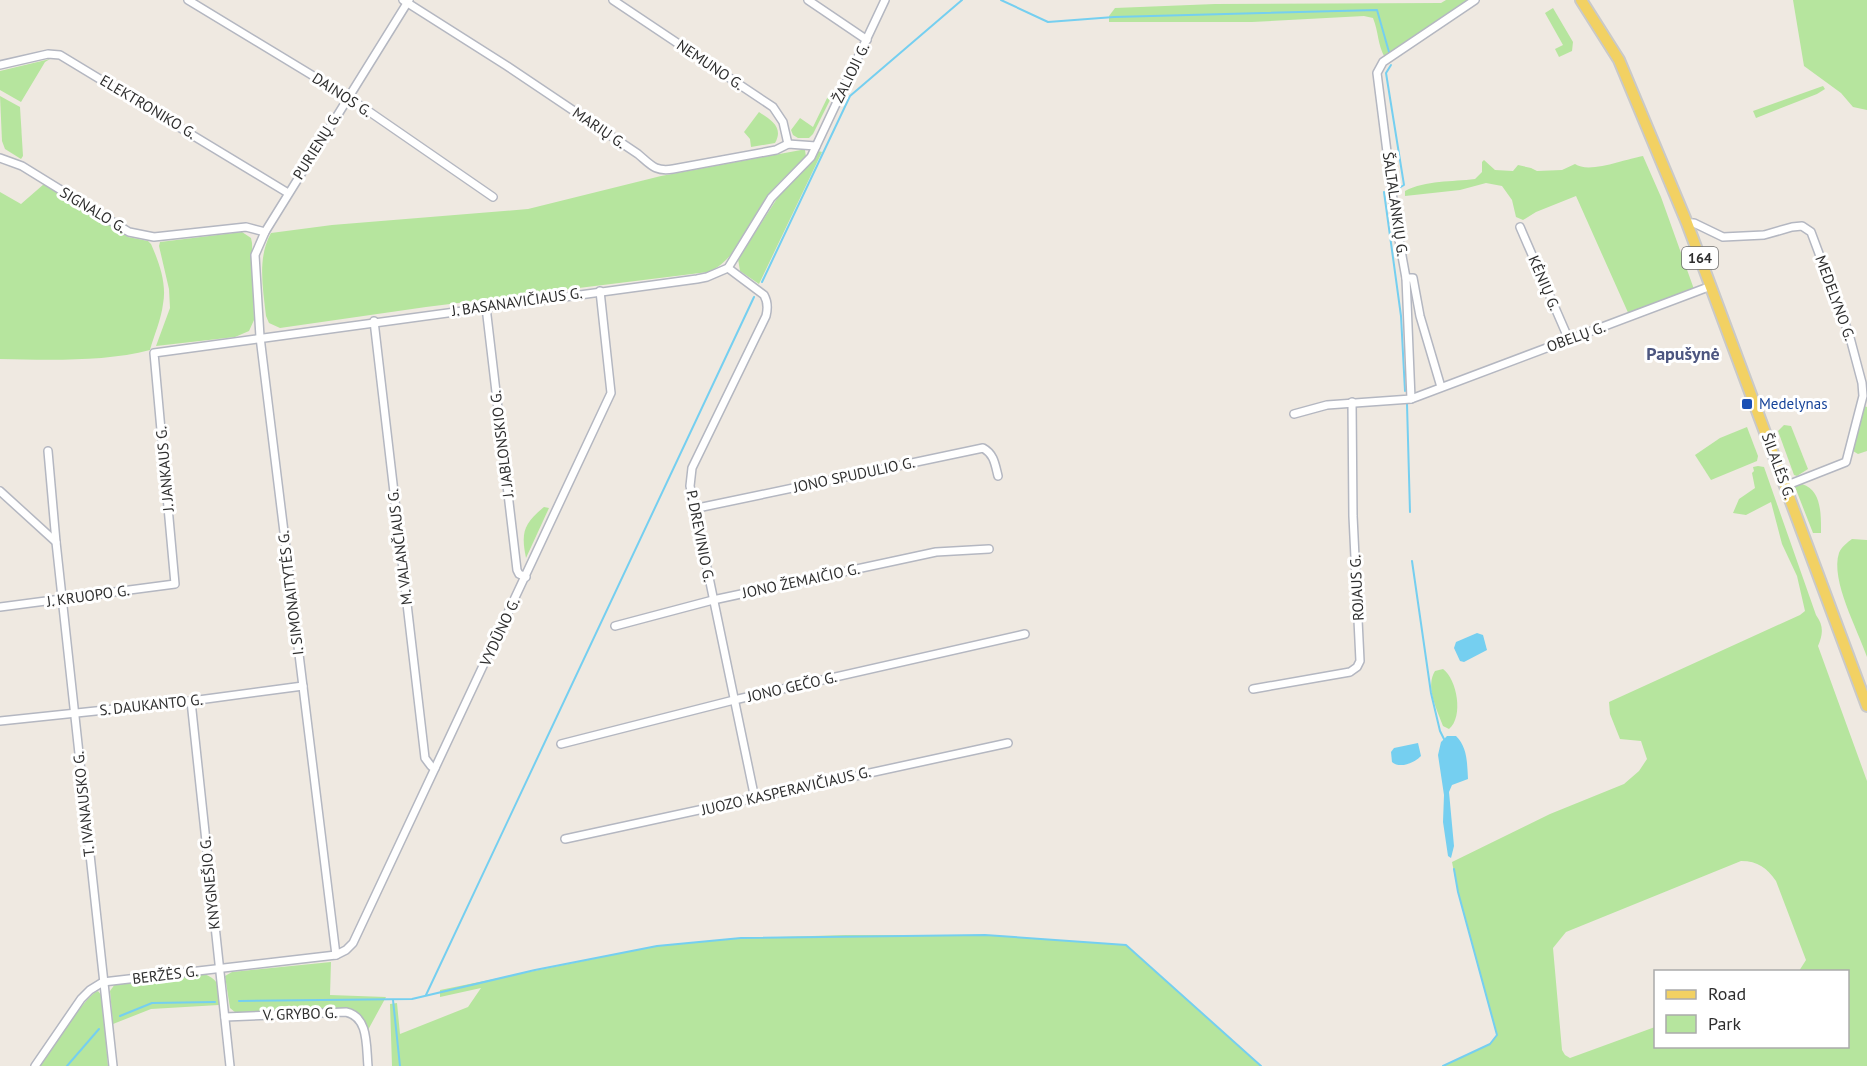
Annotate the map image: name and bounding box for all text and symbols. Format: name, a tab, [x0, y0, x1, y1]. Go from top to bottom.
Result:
street label: NEMUNO G.	[673, 35, 747, 94]
street label: ŽALIOJI G.	[828, 40, 873, 106]
street label: DAINOS G.	[309, 68, 376, 121]
street label: ELEKTRONIKO G.	[97, 70, 200, 143]
street label: MARIŲ G.	[569, 103, 630, 152]
street label: PURIENŲ G.	[288, 109, 345, 183]
street label: ŠALTALANKIŲ G.	[1379, 151, 1412, 257]
street label: SIGNALO G.	[57, 182, 130, 237]
road number: 164	[1682, 247, 1718, 269]
street label: KĖNIŲ G.	[1524, 252, 1565, 313]
street label: MEDELYNO G.	[1811, 253, 1860, 343]
street label: J. BASANAVIČIAUS G.	[449, 283, 583, 320]
street label: OBELŲ G.	[1544, 317, 1608, 356]
district label: Papušynė	[1646, 342, 1720, 365]
street label: J. JABLONSKIO G.	[486, 390, 518, 500]
place label: Medelynas	[1759, 394, 1828, 413]
marker: Medelynas	[1740, 397, 1754, 411]
street label: J. JANKAUS G.	[151, 426, 178, 513]
street label: ŠILALĖS G.	[1758, 430, 1799, 502]
street label: JONO SPUDULIO G.	[791, 452, 916, 497]
street label: M. VALANČIAUS G.	[383, 488, 416, 606]
street label: P. DREVINIO G.	[682, 488, 719, 583]
street label: I. SIMONAITYTĖS G.	[273, 530, 308, 656]
street label: ROJAUS G.	[1345, 555, 1368, 621]
street label: JONO ŽEMAIČIO G.	[740, 559, 861, 602]
street label: J. KRUOPO G.	[44, 580, 131, 611]
street label: VYDŪNO G.	[475, 595, 524, 670]
street label: JONO GEČO G.	[744, 667, 838, 706]
street label: S. DAUKANTO G.	[98, 690, 204, 719]
street label: T. IVANAUSKO G.	[69, 751, 98, 858]
street label: JUOZO KASPERAVIČIAUS G.	[698, 762, 872, 819]
street label: KNYGNEŠIO G.	[195, 836, 224, 930]
street label: BERŽĖS G.	[131, 961, 199, 988]
legend	[1654, 970, 1849, 1048]
text: Road	[1708, 982, 1746, 1005]
street label: V. GRYBO G.	[262, 1003, 337, 1024]
text: Park	[1708, 1012, 1741, 1035]

